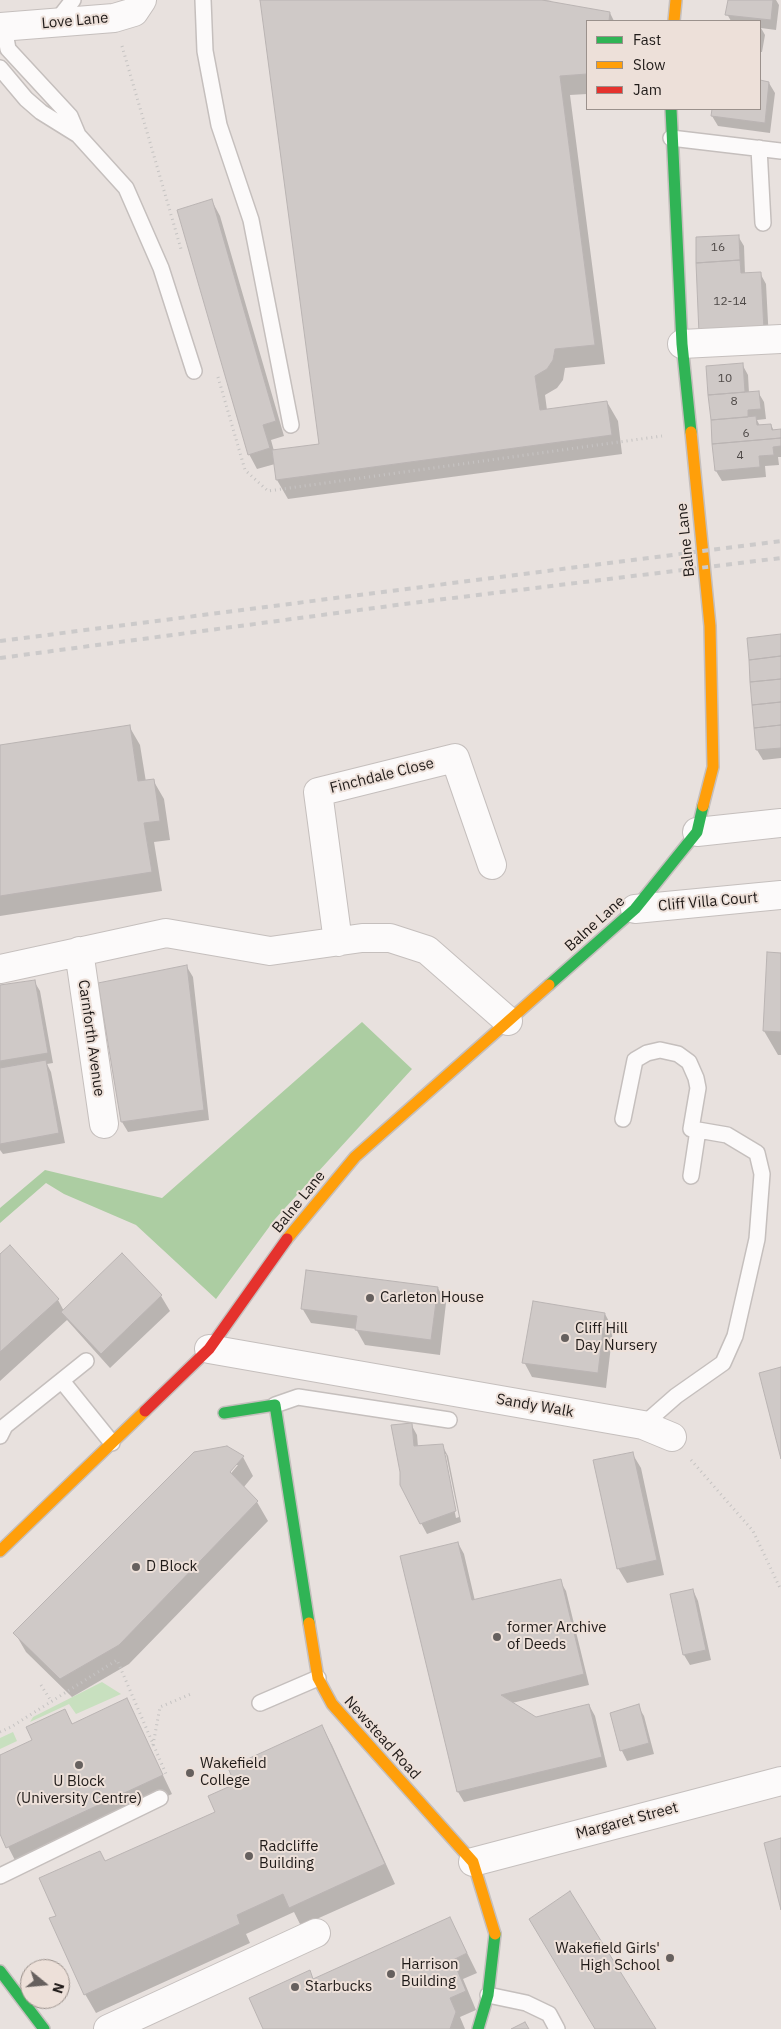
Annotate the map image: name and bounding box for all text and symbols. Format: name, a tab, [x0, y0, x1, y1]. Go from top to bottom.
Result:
street label: Love Lane	[41, 9, 109, 33]
legend	[586, 20, 761, 110]
text: Fast	[633, 30, 661, 49]
text: Slow	[633, 55, 666, 74]
text: Jam	[633, 80, 662, 99]
house number: 16	[711, 241, 725, 255]
house number: 12-14	[713, 295, 747, 309]
house number: 10	[718, 372, 732, 386]
house number: 8	[730, 395, 738, 409]
house number: 6	[742, 427, 750, 441]
house number: 4	[736, 449, 744, 463]
street label: Balne Lane	[673, 502, 699, 578]
street label: Finchdale Close	[328, 754, 436, 798]
street label: Cliff Villa Court	[657, 889, 759, 915]
street label: Balne Lane	[561, 892, 629, 956]
street label: Carnforth Avenue	[74, 979, 108, 1097]
street label: Balne Lane	[269, 1167, 329, 1237]
place label: Carleton House	[380, 1289, 484, 1307]
marker: Carleton House	[364, 1292, 376, 1304]
place label: Cliff Hill Day Nursery	[575, 1320, 657, 1355]
marker: Cliff Hill Day Nursery	[559, 1332, 571, 1344]
street label: Sandy Walk	[495, 1390, 575, 1422]
place label: D Block	[146, 1558, 197, 1576]
marker: D Block	[130, 1561, 142, 1573]
place label: former Archive of Deeds	[507, 1619, 606, 1654]
marker: former Archive of Deeds	[491, 1631, 503, 1643]
street label: Newstead Road	[340, 1693, 424, 1783]
place label: Wakefield College	[200, 1755, 267, 1790]
marker: U Block (University Centre)	[73, 1759, 85, 1771]
marker: Wakefield College	[184, 1767, 196, 1779]
place label: U Block (University Centre)	[16, 1773, 142, 1808]
street label: Margaret Street	[574, 1799, 680, 1843]
place label: Radcliffe Building	[259, 1838, 318, 1873]
marker: Radcliffe Building	[243, 1850, 255, 1862]
place label: Wakefield Girls' High School	[555, 1940, 660, 1975]
marker: Wakefield Girls' High School	[664, 1952, 676, 1964]
place label: Harrison Building	[401, 1956, 459, 1991]
north arrow	[20, 1959, 70, 2009]
marker: Harrison Building	[385, 1968, 397, 1980]
place label: Starbucks	[305, 1978, 372, 1996]
text: N	[48, 1981, 68, 1996]
marker: Starbucks	[289, 1981, 301, 1993]

